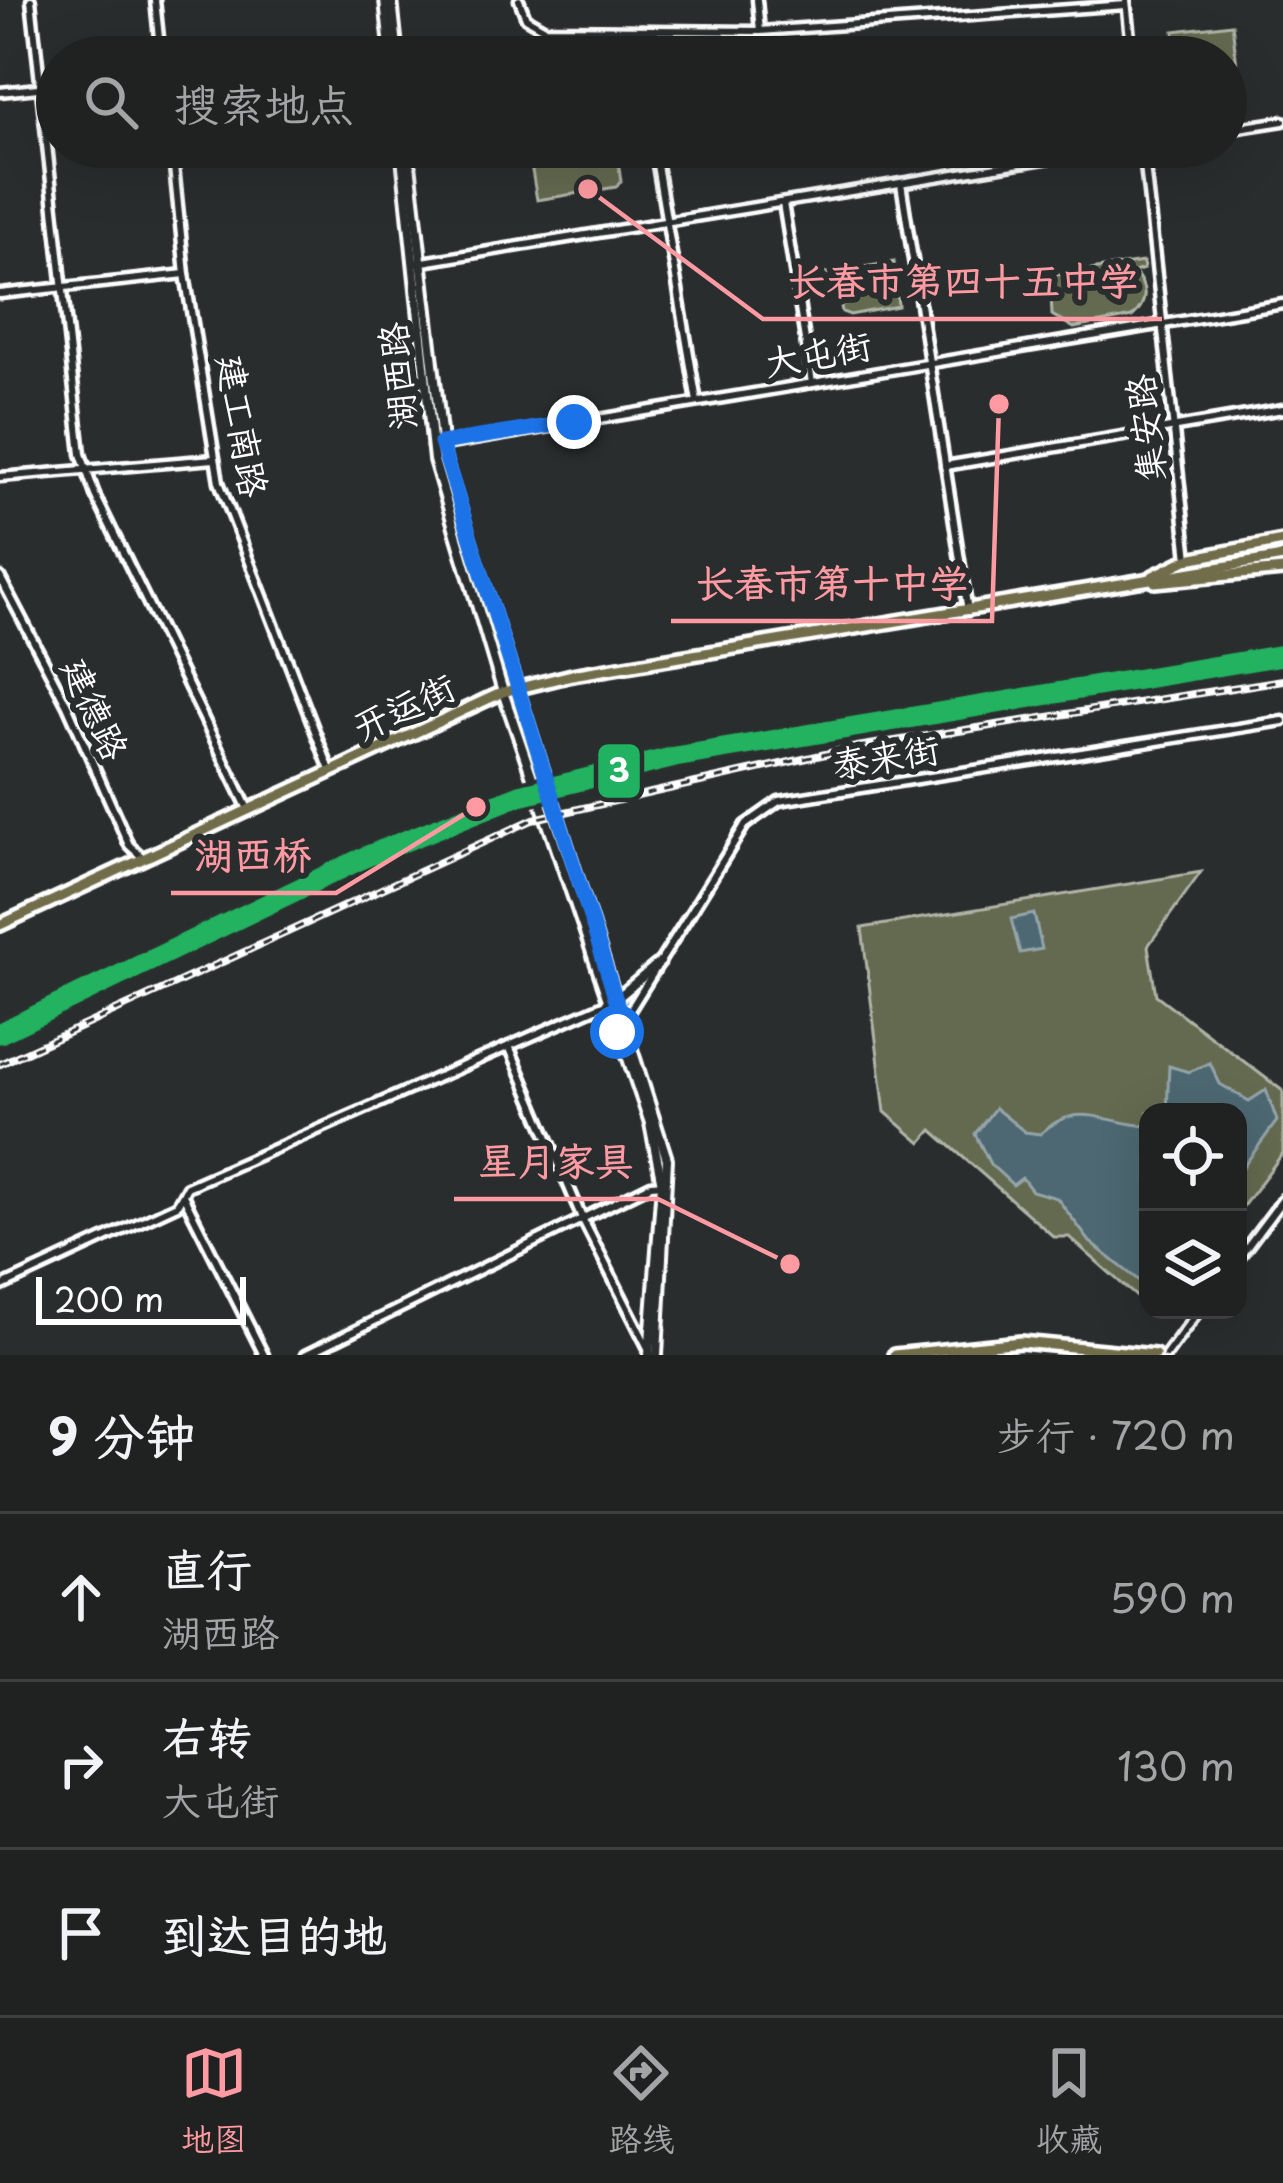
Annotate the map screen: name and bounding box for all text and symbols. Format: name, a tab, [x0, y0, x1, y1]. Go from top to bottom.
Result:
search box	[36, 36, 1247, 168]
text: 搜索地点	[174, 68, 354, 136]
icon: search	[78, 69, 144, 135]
callout: 长春市第四十五中学	[763, 244, 1162, 319]
text: 长春市第四十五中学	[787, 249, 1139, 308]
street label: 大屯街	[760, 316, 876, 388]
street label: 湖西路	[364, 320, 429, 433]
street label: 建工南路	[205, 350, 283, 501]
street label: 集安路	[1111, 371, 1177, 485]
route end	[547, 395, 601, 449]
callout: 长春市第十中学	[671, 546, 992, 621]
text: 长春市第十中学	[695, 551, 969, 610]
street label: 建德路	[50, 648, 144, 769]
street label: 开运街	[343, 658, 464, 752]
street label: 泰来街	[828, 720, 943, 790]
line badge: 3	[596, 742, 642, 800]
text: 3	[608, 743, 630, 793]
callout: 湖西桥	[171, 818, 336, 893]
text: 湖西桥	[194, 823, 312, 882]
route start	[590, 1005, 644, 1059]
map controls	[1139, 1103, 1247, 1319]
button: locate	[1139, 1103, 1247, 1211]
callout: 星月家具	[454, 1124, 658, 1199]
text: 星月家具	[478, 1129, 634, 1188]
button: layers	[1139, 1211, 1247, 1319]
scale bar	[36, 1271, 246, 1324]
text: 200 m	[54, 1273, 164, 1323]
text: 9 分钟	[48, 1395, 196, 1472]
text: 步行 · 720 m	[997, 1404, 1235, 1463]
text: 直行	[162, 1533, 252, 1601]
icon: ahead	[48, 1564, 114, 1630]
text: 590 m	[1109, 1567, 1235, 1626]
text: 湖西路	[162, 1601, 279, 1660]
text: 右转	[162, 1701, 252, 1769]
icon: right	[48, 1732, 114, 1798]
text: 130 m	[1117, 1735, 1235, 1794]
text: 大屯街	[162, 1769, 279, 1828]
text: 到达目的地	[162, 1899, 387, 1967]
icon: arrive	[48, 1900, 114, 1966]
tab: 地图	[181, 2040, 247, 2162]
tab: 路线	[608, 2040, 674, 2162]
tab: 收藏	[1036, 2040, 1102, 2162]

